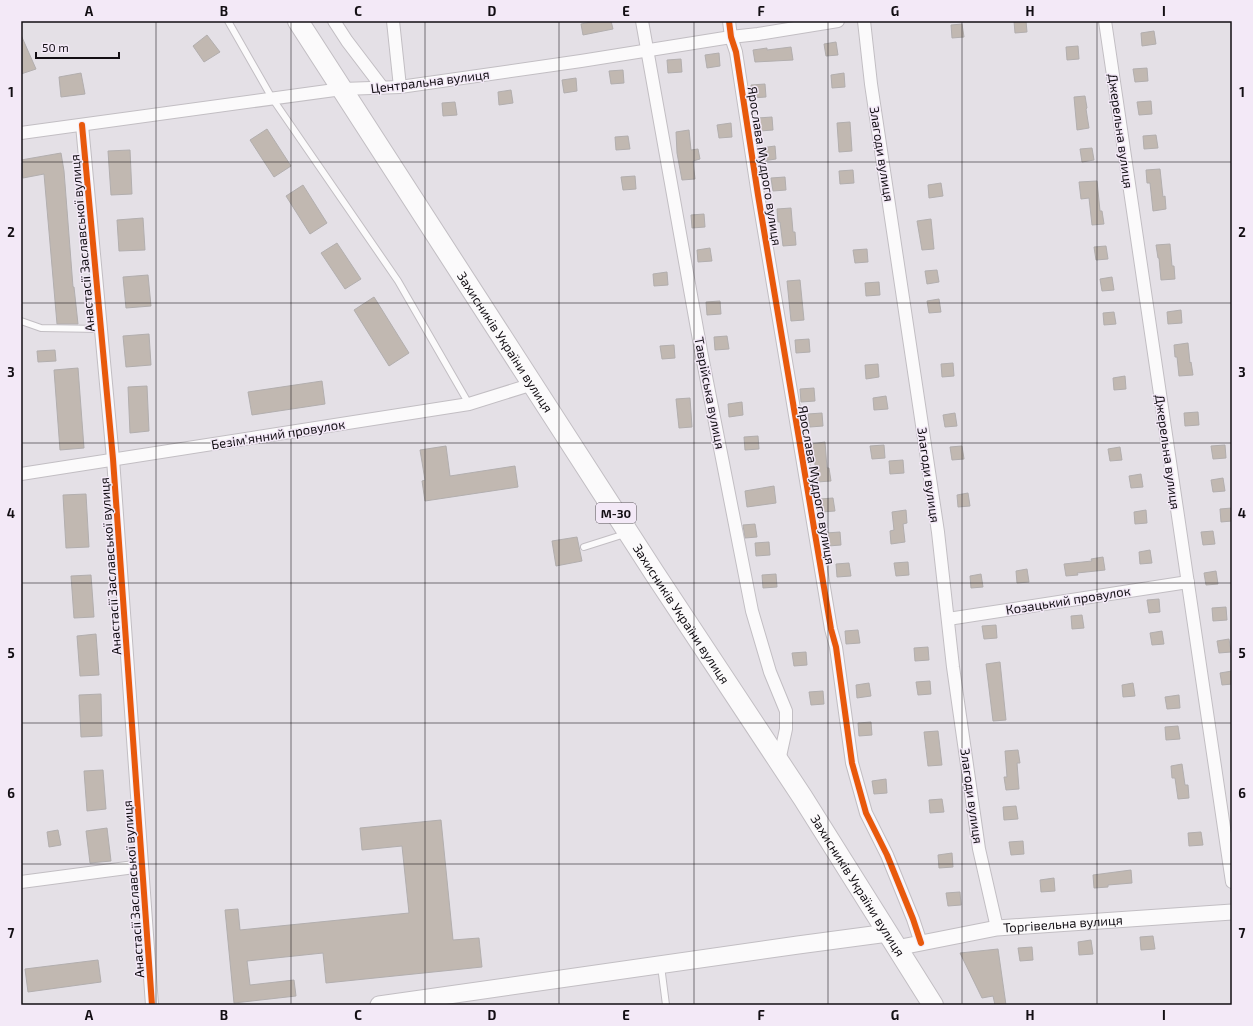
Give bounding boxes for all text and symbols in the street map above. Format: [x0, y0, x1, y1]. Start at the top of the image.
text: A [85, 3, 94, 19]
text: B [220, 3, 228, 19]
text: C [354, 3, 362, 19]
text: D [488, 3, 497, 19]
text: E [622, 3, 630, 19]
text: F [757, 3, 765, 19]
text: G [891, 3, 899, 19]
text: H [1026, 3, 1035, 19]
text: I [1162, 3, 1166, 19]
scale bar [36, 34, 119, 60]
text: 50 m [42, 40, 69, 54]
street label: Центральна вулиця [370, 66, 490, 96]
street label: Джерельна вулиця [1105, 73, 1137, 189]
text: 1 [8, 84, 14, 100]
text: 1 [1239, 84, 1245, 100]
street label: Ярослава Мудрого вулиця [744, 85, 786, 247]
street label: Злагоди вулиця [867, 105, 897, 203]
street label: Анастасії Заславської вулиця [66, 154, 98, 332]
text: 2 [7, 224, 15, 240]
text: 2 [1238, 224, 1246, 240]
street label: Захисників України вулиця [454, 269, 556, 415]
street label: Таврійська вулиця [691, 336, 729, 450]
text: 3 [7, 364, 15, 380]
text: 3 [1238, 364, 1246, 380]
street label: Джерельна вулиця [1152, 394, 1184, 510]
street label: Ярослава Мудрого вулиця [795, 404, 839, 566]
street label: Безімʼянний провулок [210, 416, 346, 452]
street label: Злагоди вулиця [914, 426, 944, 524]
street label: Анастасії Заславської вулиця [96, 477, 124, 655]
road number: М-30 [596, 503, 636, 523]
text: 4 [7, 505, 15, 521]
text: 4 [1238, 505, 1246, 521]
street label: Захисників України вулиця [630, 541, 733, 687]
street label: Козацький провулок [1005, 582, 1132, 618]
text: 5 [7, 645, 15, 661]
text: 5 [1238, 645, 1246, 661]
street label: Злагоди вулиця [957, 747, 987, 845]
text: 6 [7, 785, 15, 801]
text: 6 [1238, 785, 1246, 801]
street label: Анастасії Заславської вулиця [119, 800, 147, 978]
street label: Захисників України вулиця [807, 812, 908, 959]
street label: Торгівельна вулиця [1003, 911, 1123, 936]
text: 7 [8, 925, 15, 941]
text: 7 [1239, 925, 1246, 941]
text: A [85, 1007, 94, 1023]
text: B [220, 1007, 228, 1023]
text: C [354, 1007, 362, 1023]
text: D [488, 1007, 497, 1023]
text: E [622, 1007, 630, 1023]
text: F [757, 1007, 765, 1023]
text: G [891, 1007, 899, 1023]
text: H [1026, 1007, 1035, 1023]
text: I [1162, 1007, 1166, 1023]

